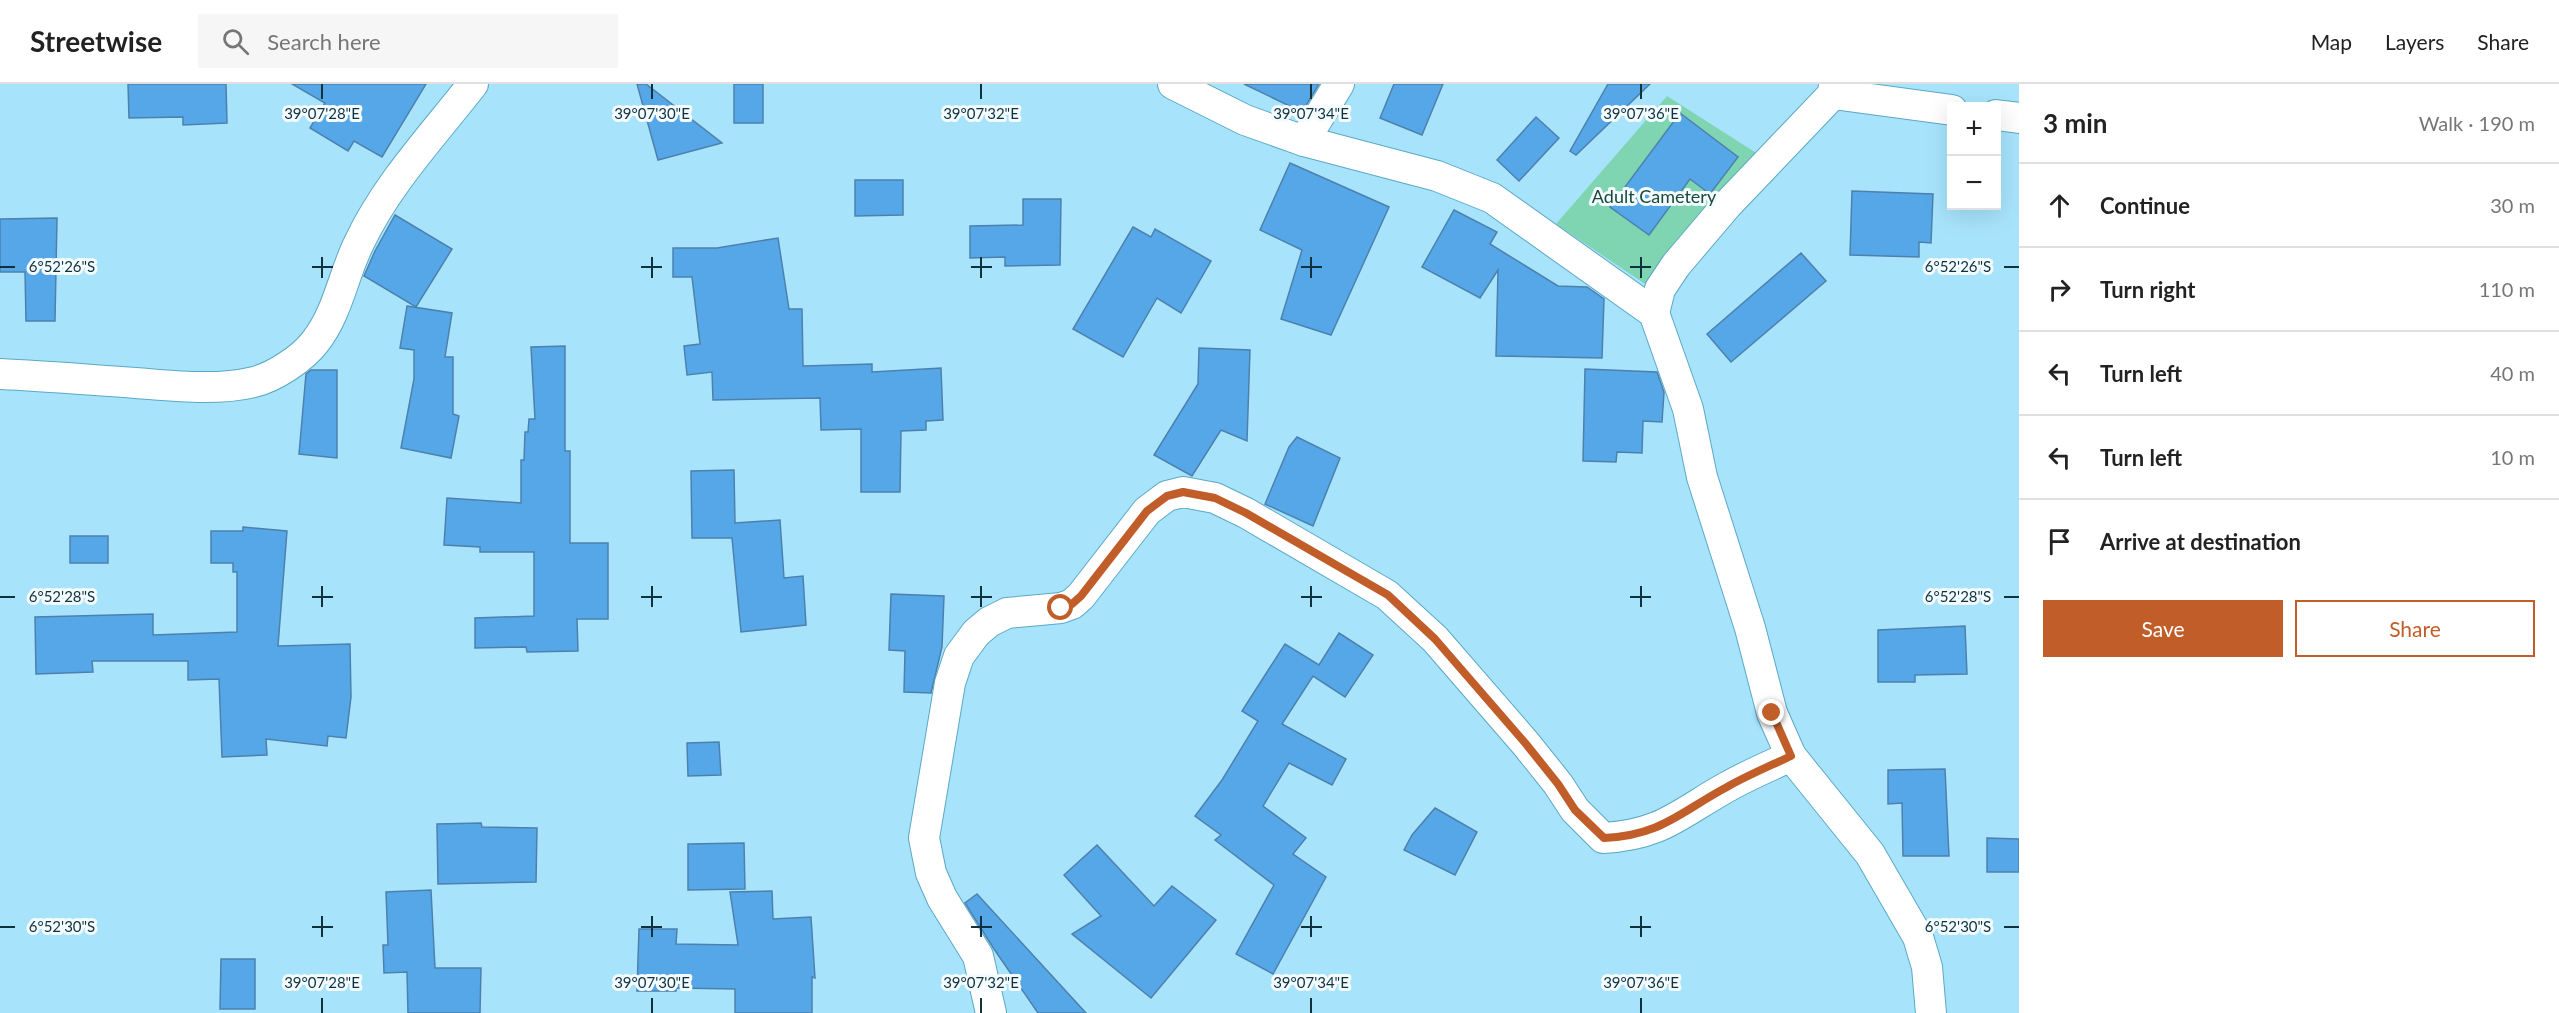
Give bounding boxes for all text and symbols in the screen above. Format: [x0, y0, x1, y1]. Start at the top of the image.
search box [198, 14, 618, 68]
text: Streetwise [30, 24, 162, 58]
icon: search [219, 25, 252, 58]
text: Search here [267, 28, 381, 55]
text: Map [2311, 29, 2352, 54]
text: Layers [2385, 29, 2444, 54]
text: Share [2477, 29, 2529, 54]
map controls [1947, 102, 2001, 210]
button: + [1947, 102, 2001, 156]
text: 39°07'28"E [284, 104, 360, 122]
text: 39°07'30"E [614, 104, 690, 122]
text: 39°07'32"E [943, 104, 1019, 122]
text: 39°07'34"E [1273, 104, 1349, 122]
text: 39°07'36"E [1603, 104, 1679, 122]
text: 3 min [2043, 107, 2107, 139]
text: Walk · 190 m [2419, 111, 2535, 135]
button: − [1947, 156, 2001, 210]
park label: Adult Cametery [1592, 185, 1717, 207]
icon: ahead [2043, 189, 2076, 222]
text: Continue [2100, 192, 2190, 219]
text: 30 m [2490, 193, 2535, 217]
text: 6°52'26"S [29, 257, 95, 275]
text: 6°52'26"S [1925, 257, 1991, 275]
icon: right [2043, 273, 2076, 306]
text: Turn right [2100, 276, 2195, 303]
text: 110 m [2479, 277, 2535, 301]
icon: left [2043, 357, 2076, 390]
text: Turn left [2100, 360, 2182, 387]
text: 40 m [2490, 361, 2535, 385]
icon: left [2043, 441, 2076, 474]
text: Turn left [2100, 444, 2182, 471]
text: 10 m [2490, 445, 2535, 469]
icon: arrive [2043, 525, 2076, 558]
text: Arrive at destination [2100, 528, 2301, 555]
text: 6°52'28"S [29, 587, 95, 605]
text: 6°52'28"S [1925, 587, 1991, 605]
route start [1047, 594, 1073, 620]
button: Save [2043, 600, 2283, 657]
button: Share [2295, 600, 2535, 657]
route end [1758, 699, 1784, 725]
text: 6°52'30"S [29, 917, 95, 935]
text: 6°52'30"S [1925, 917, 1991, 935]
text: 39°07'28"E [284, 973, 360, 991]
text: 39°07'30"E [614, 973, 690, 991]
text: 39°07'32"E [943, 973, 1019, 991]
text: 39°07'34"E [1273, 973, 1349, 991]
text: 39°07'36"E [1603, 973, 1679, 991]

